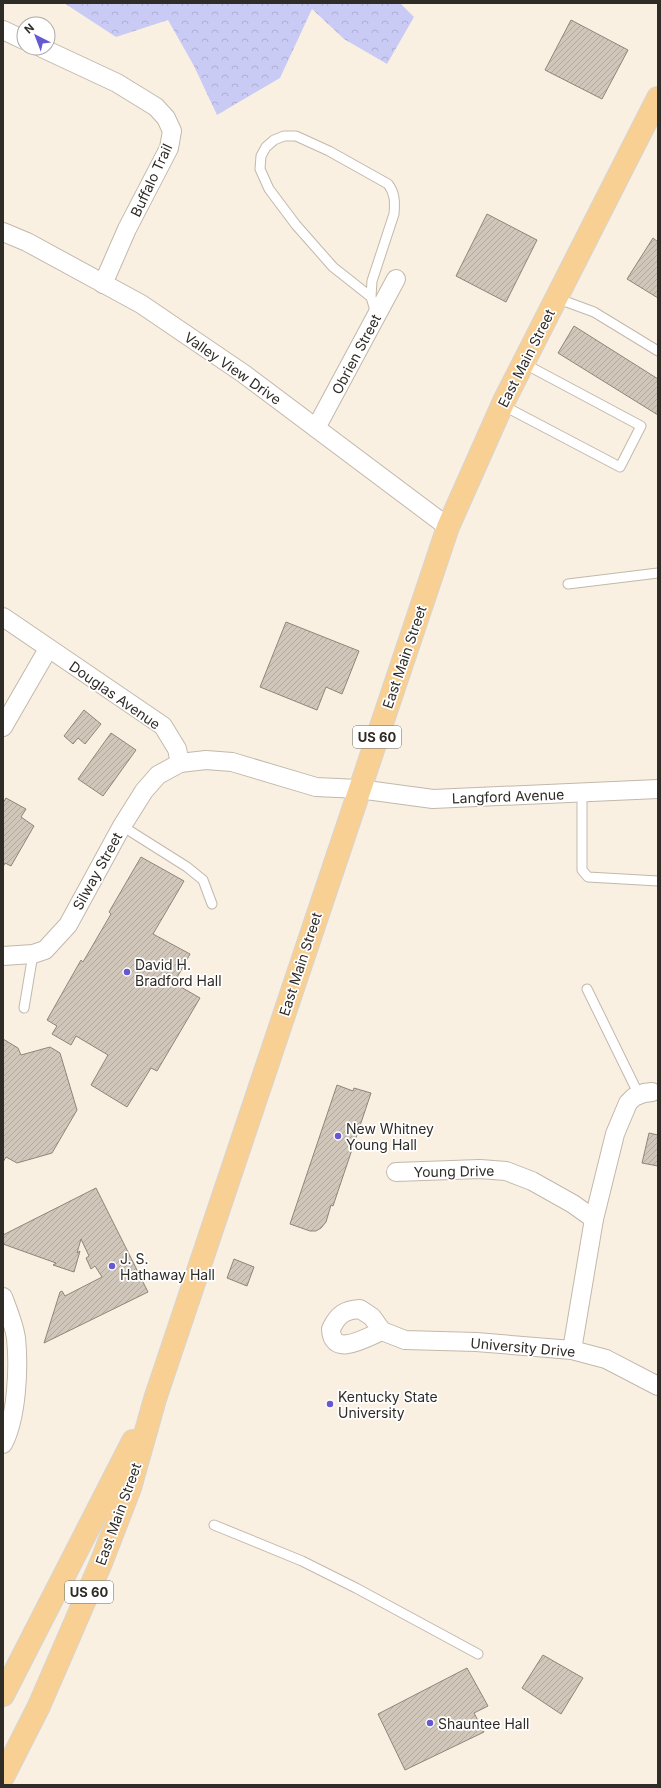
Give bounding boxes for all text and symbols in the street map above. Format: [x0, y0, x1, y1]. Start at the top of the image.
north arrow [16, 16, 56, 56]
text: N [22, 21, 37, 37]
street label: Buffalo Trail [127, 141, 175, 219]
street label: East Main Street [494, 306, 558, 410]
street label: Obrien Street [328, 311, 384, 397]
street label: Valley View Drive [181, 328, 285, 408]
street label: East Main Street [378, 603, 430, 711]
street label: Douglas Avenue [66, 657, 164, 733]
road number: US 60 [353, 726, 401, 748]
street label: Langford Avenue [451, 786, 565, 806]
street label: Silway Street [69, 829, 126, 913]
street label: East Main Street [275, 910, 325, 1018]
place label: David H. Bradford Hall [135, 956, 222, 989]
marker: David H. Bradford Hall [122, 967, 132, 977]
place label: New Whitney Young Hall [346, 1120, 434, 1153]
marker: New Whitney Young Hall [333, 1131, 343, 1141]
street label: Young Drive [414, 1162, 494, 1180]
place label: J. S. Hathaway Hall [120, 1250, 215, 1283]
marker: J. S. Hathaway Hall [107, 1261, 117, 1271]
street label: University Drive [470, 1334, 576, 1360]
place label: Kentucky State University [338, 1388, 438, 1421]
marker: Kentucky State University [325, 1399, 335, 1409]
street label: East Main Street [92, 1460, 145, 1568]
road number: US 60 [65, 1581, 113, 1603]
place label: Shauntee Hall [438, 1715, 529, 1732]
marker: Shauntee Hall [425, 1718, 435, 1728]

